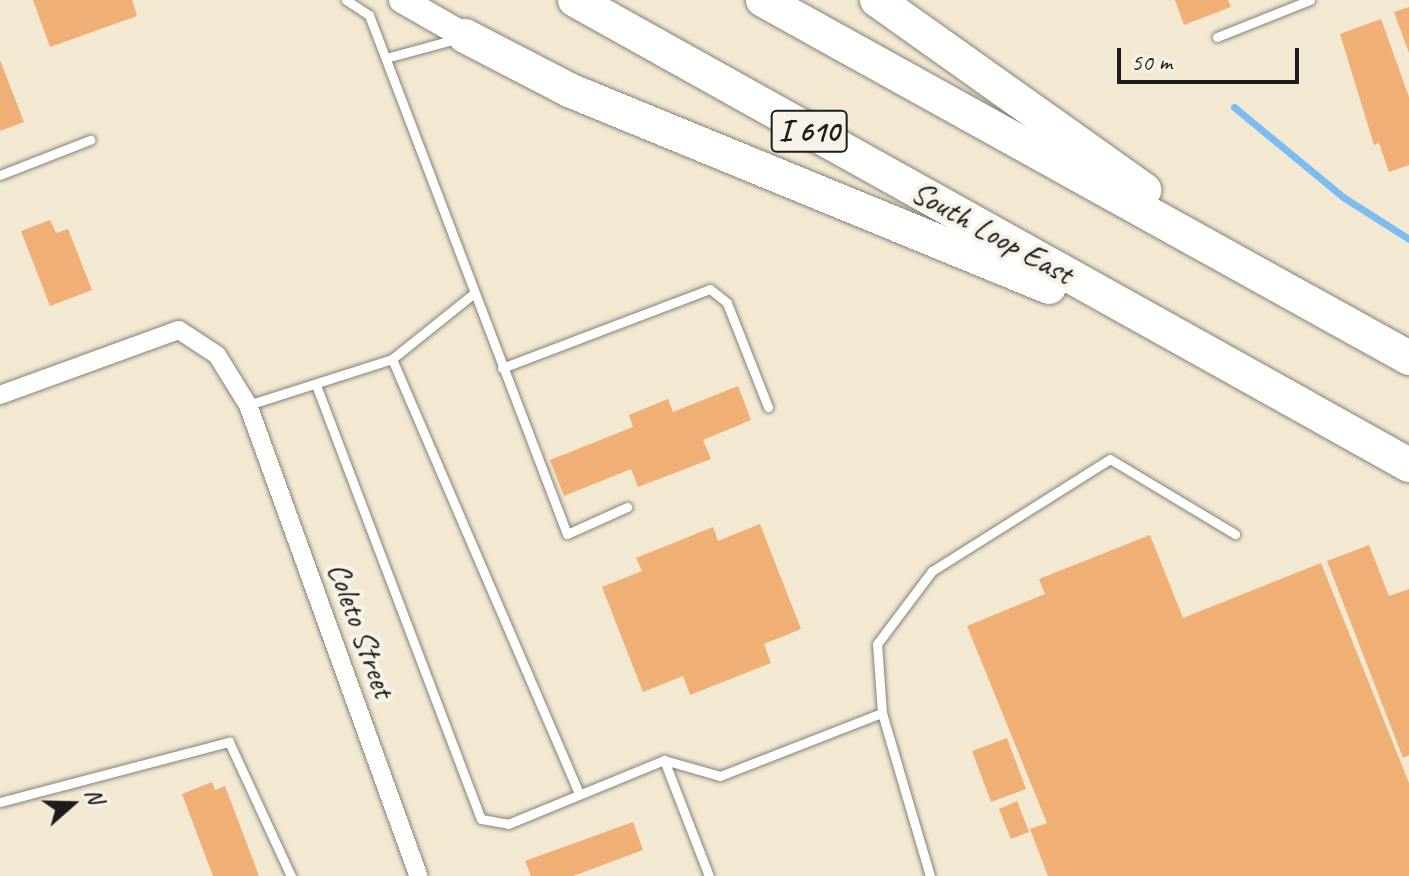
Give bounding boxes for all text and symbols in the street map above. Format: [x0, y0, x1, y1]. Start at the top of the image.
scale bar [1121, 32, 1303, 82]
text: 50 m [1131, 47, 1172, 77]
road number: I 610 [769, 105, 849, 157]
street label: South Loop East [904, 173, 1080, 293]
street label: Coleto Street [319, 557, 403, 703]
north arrow [32, 764, 112, 844]
text: N [79, 785, 110, 807]

